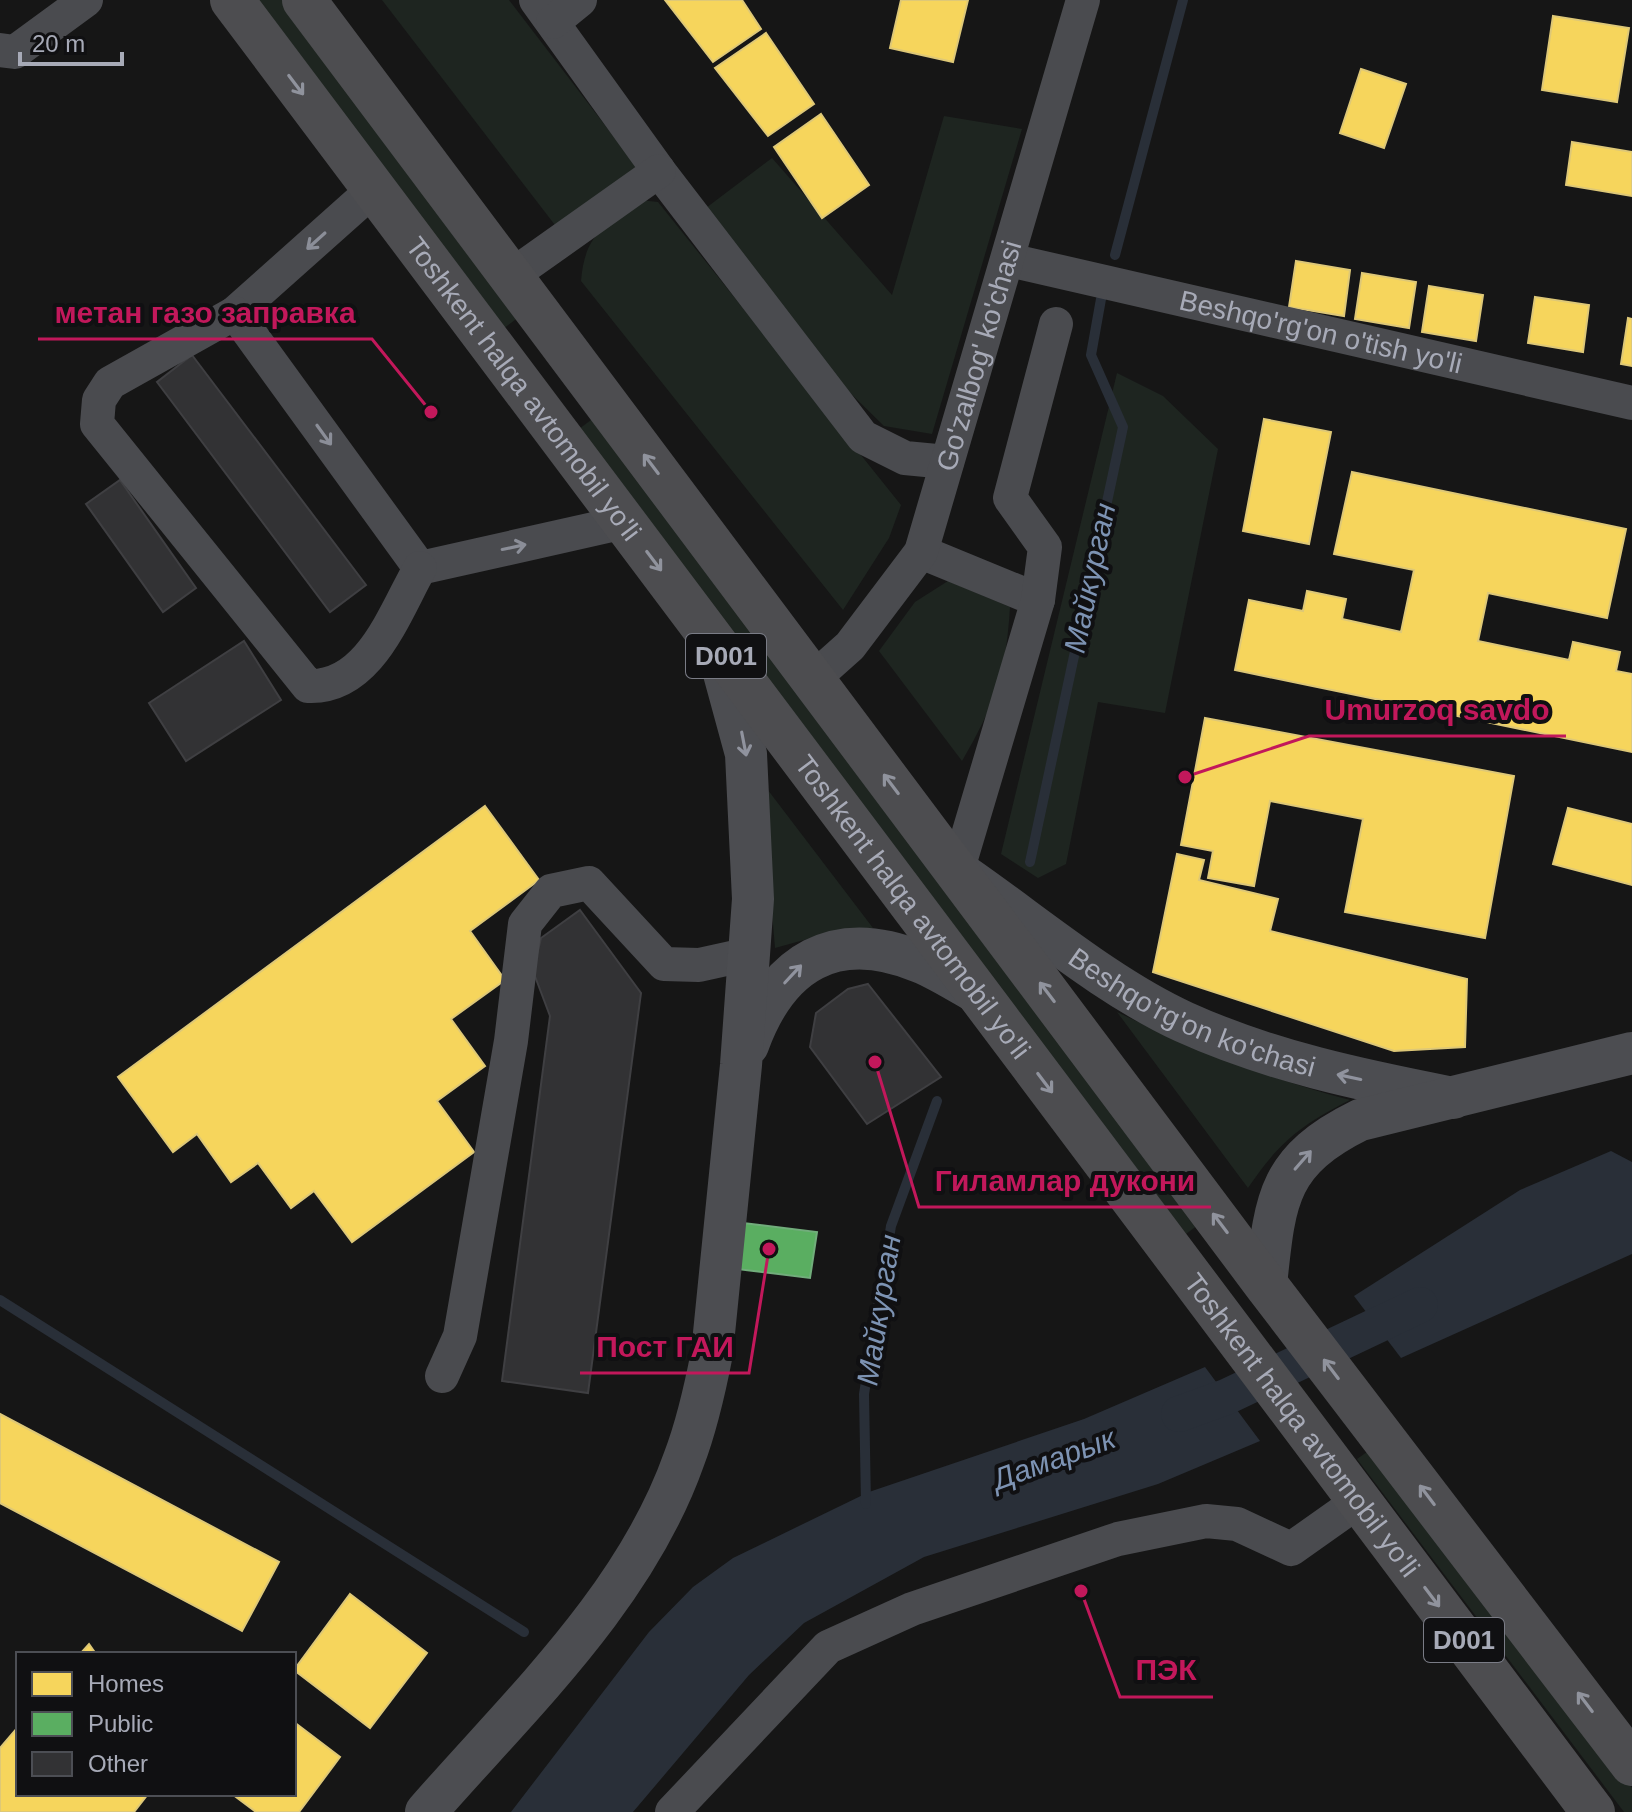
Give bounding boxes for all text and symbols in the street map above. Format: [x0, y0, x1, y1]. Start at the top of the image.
scale bar [20, 16, 122, 66]
text: 20 m [32, 30, 85, 57]
one-way arrow [287, 74, 304, 95]
one-way arrow [306, 231, 326, 249]
street label: Toshkent halqa avtomobil yo'li [400, 231, 647, 547]
street label: Go'zalbog' ko'chasi [931, 237, 1028, 475]
callout: метан газо заправка [38, 285, 372, 339]
street label: Beshqo'rg'on o'tish yo'li [1176, 285, 1465, 380]
text: метан газо заправка [54, 296, 356, 329]
one-way arrow [316, 424, 332, 446]
one-way arrow [643, 454, 660, 475]
water label: Майкурган [1058, 500, 1121, 656]
one-way arrow [501, 539, 526, 554]
one-way arrow [645, 550, 662, 571]
road number: D001 [686, 634, 766, 678]
callout: Umurzoq savdo [1309, 682, 1566, 736]
text: Umurzoq savdo [1324, 693, 1550, 726]
one-way arrow [737, 731, 752, 756]
street label: Toshkent halqa avtomobil yo'li [789, 749, 1037, 1065]
one-way arrow [883, 774, 900, 795]
street label: Beshqo'rg'on ko'chasi [1063, 942, 1319, 1083]
one-way arrow [784, 964, 803, 984]
one-way arrow [1039, 982, 1056, 1003]
one-way arrow [1337, 1069, 1363, 1084]
one-way arrow [1037, 1071, 1054, 1093]
one-way arrow [1294, 1150, 1312, 1170]
callout: Гиламлар дукони [919, 1153, 1211, 1207]
text: Гиламлар дукони [935, 1164, 1195, 1197]
one-way arrow [1211, 1212, 1228, 1234]
water label: Майкурган [850, 1232, 907, 1388]
street label: Toshkent halqa avtomobil yo'li [1178, 1267, 1426, 1583]
callout: Пост ГАИ [580, 1319, 749, 1373]
text: Пост ГАИ [596, 1330, 734, 1363]
one-way arrow [1322, 1359, 1339, 1381]
water label: Дамарык [985, 1421, 1121, 1497]
one-way arrow [1418, 1485, 1435, 1506]
one-way arrow [1423, 1586, 1440, 1607]
road number: D001 [1424, 1618, 1504, 1662]
callout: ПЭК [1120, 1643, 1213, 1697]
legend [16, 1652, 296, 1796]
text: ПЭК [1135, 1653, 1197, 1686]
text: Homes [88, 1670, 164, 1697]
one-way arrow [1576, 1691, 1593, 1713]
text: Public [88, 1710, 153, 1737]
text: Other [88, 1750, 148, 1777]

